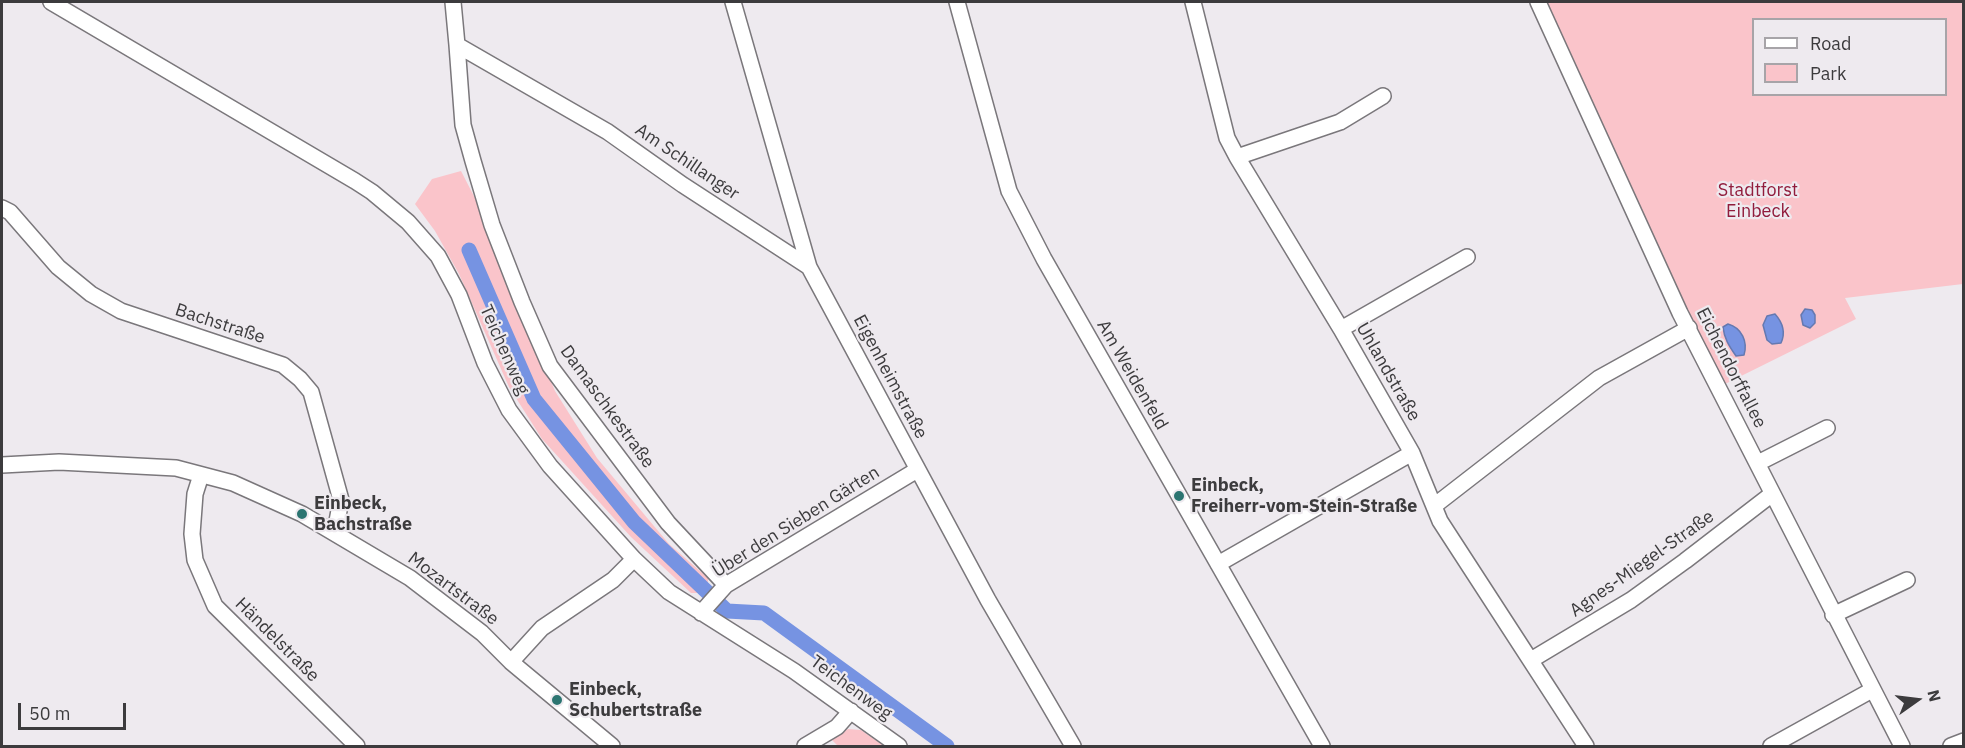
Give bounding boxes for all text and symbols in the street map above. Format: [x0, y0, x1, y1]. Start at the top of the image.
legend [1752, 18, 1947, 96]
text: Road [1810, 32, 1851, 55]
text: Park [1810, 62, 1846, 85]
street label: Am Schillanger [631, 119, 743, 205]
park label: Stadtforst Einbeck [1718, 180, 1798, 222]
street label: Bachstraße [172, 299, 268, 349]
street label: Teichenweg [475, 302, 533, 398]
street label: Eichendorffallee [1691, 304, 1771, 432]
street label: Eigenheimstraße [848, 311, 932, 443]
street label: Am Weidenfeld [1092, 316, 1172, 434]
street label: Uhlandstraße [1351, 319, 1425, 425]
street label: Damaschkestraße [555, 341, 659, 473]
street label: Über den Sieben Gärten [708, 462, 884, 582]
place label: Einbeck, Freiherr-vom-Stein-Straße [1191, 475, 1417, 518]
marker: Einbeck, Freiherr-vom-Stein-Straße [1172, 489, 1186, 503]
place label: Einbeck, Bachstraße [314, 493, 412, 536]
street label: Agnes-Miegel-Straße [1566, 506, 1718, 622]
marker: Einbeck, Bachstraße [295, 507, 309, 521]
street label: Mozartstraße [403, 548, 503, 630]
street label: Händelstraße [230, 593, 324, 687]
street label: Teichenweg [806, 651, 896, 725]
north arrow [1887, 670, 1947, 730]
place label: Einbeck, Schubertstraße [569, 679, 702, 722]
text: N [1923, 688, 1946, 704]
scale bar [21, 691, 129, 729]
marker: Einbeck, Schubertstraße [550, 693, 564, 707]
text: 50 m [29, 702, 71, 725]

